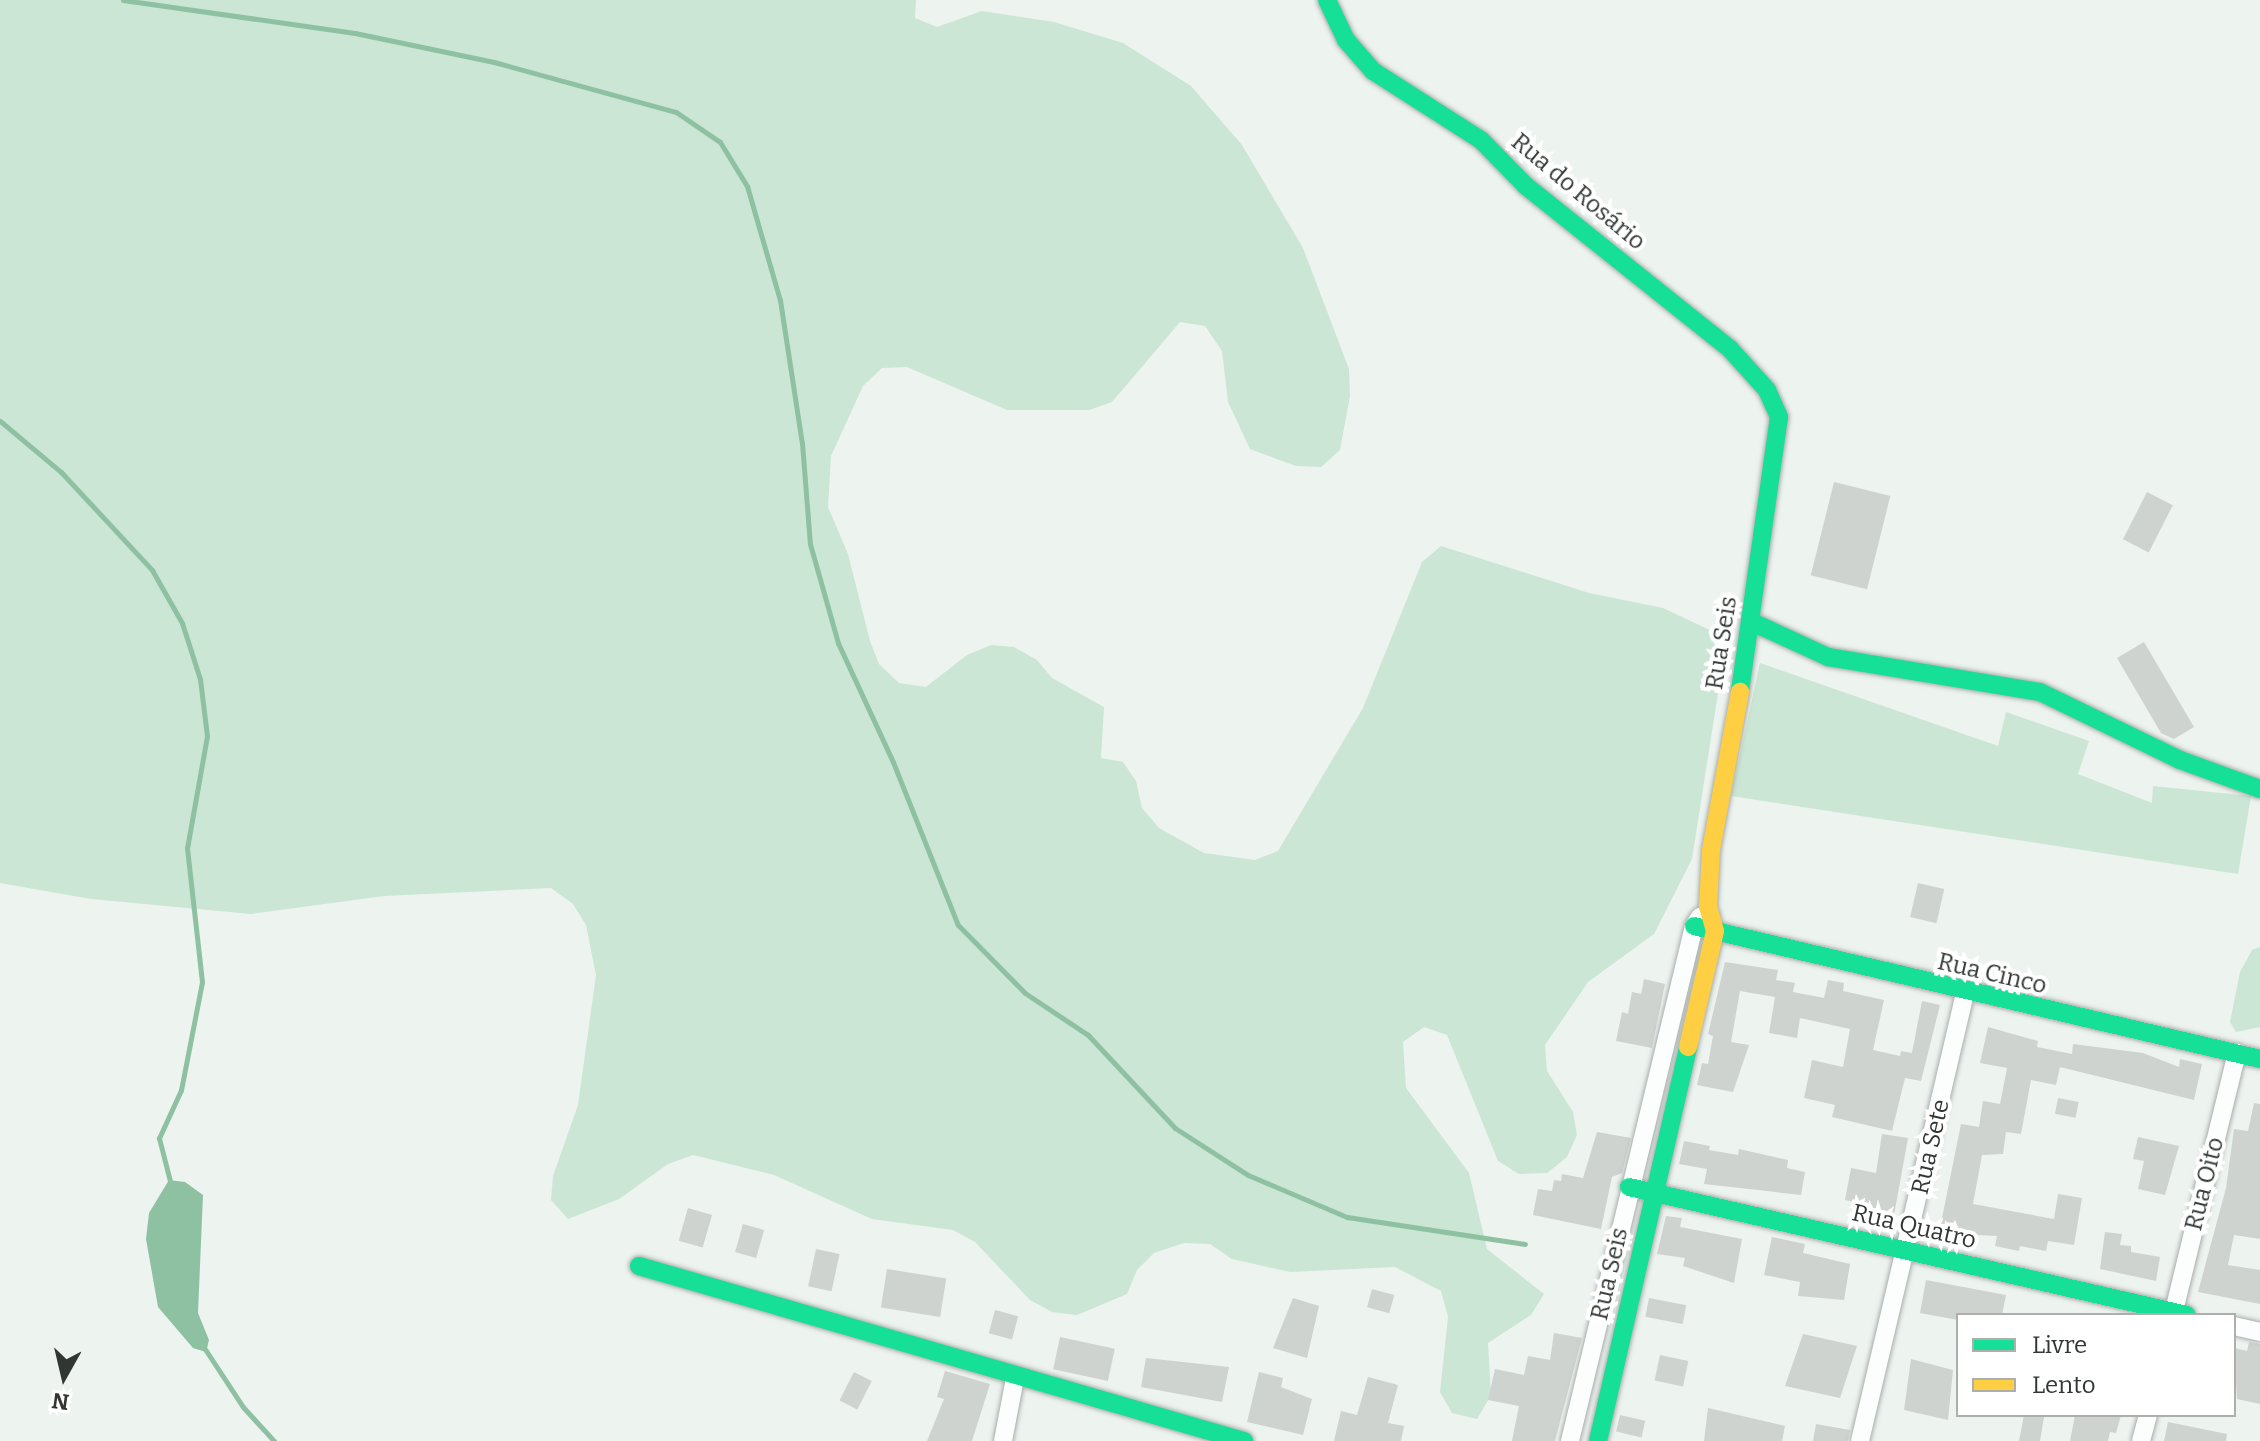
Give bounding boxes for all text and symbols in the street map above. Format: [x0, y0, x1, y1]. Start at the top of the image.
street label: Rua do Rosário [1505, 128, 1651, 256]
street label: Rua Seis [1700, 594, 1744, 692]
street label: Rua Cinco [1935, 947, 2049, 1001]
street label: Rua Sete [1906, 1097, 1956, 1197]
street label: Rua Oito [2180, 1134, 2230, 1234]
street label: Rua Quatro [1849, 1199, 1979, 1255]
street label: Rua Seis [1585, 1225, 1635, 1323]
legend [1956, 1313, 2236, 1417]
text: Livre [2032, 1331, 2087, 1359]
north arrow [24, 1337, 104, 1417]
text: Lento [2032, 1371, 2095, 1399]
text: N [50, 1387, 71, 1416]

